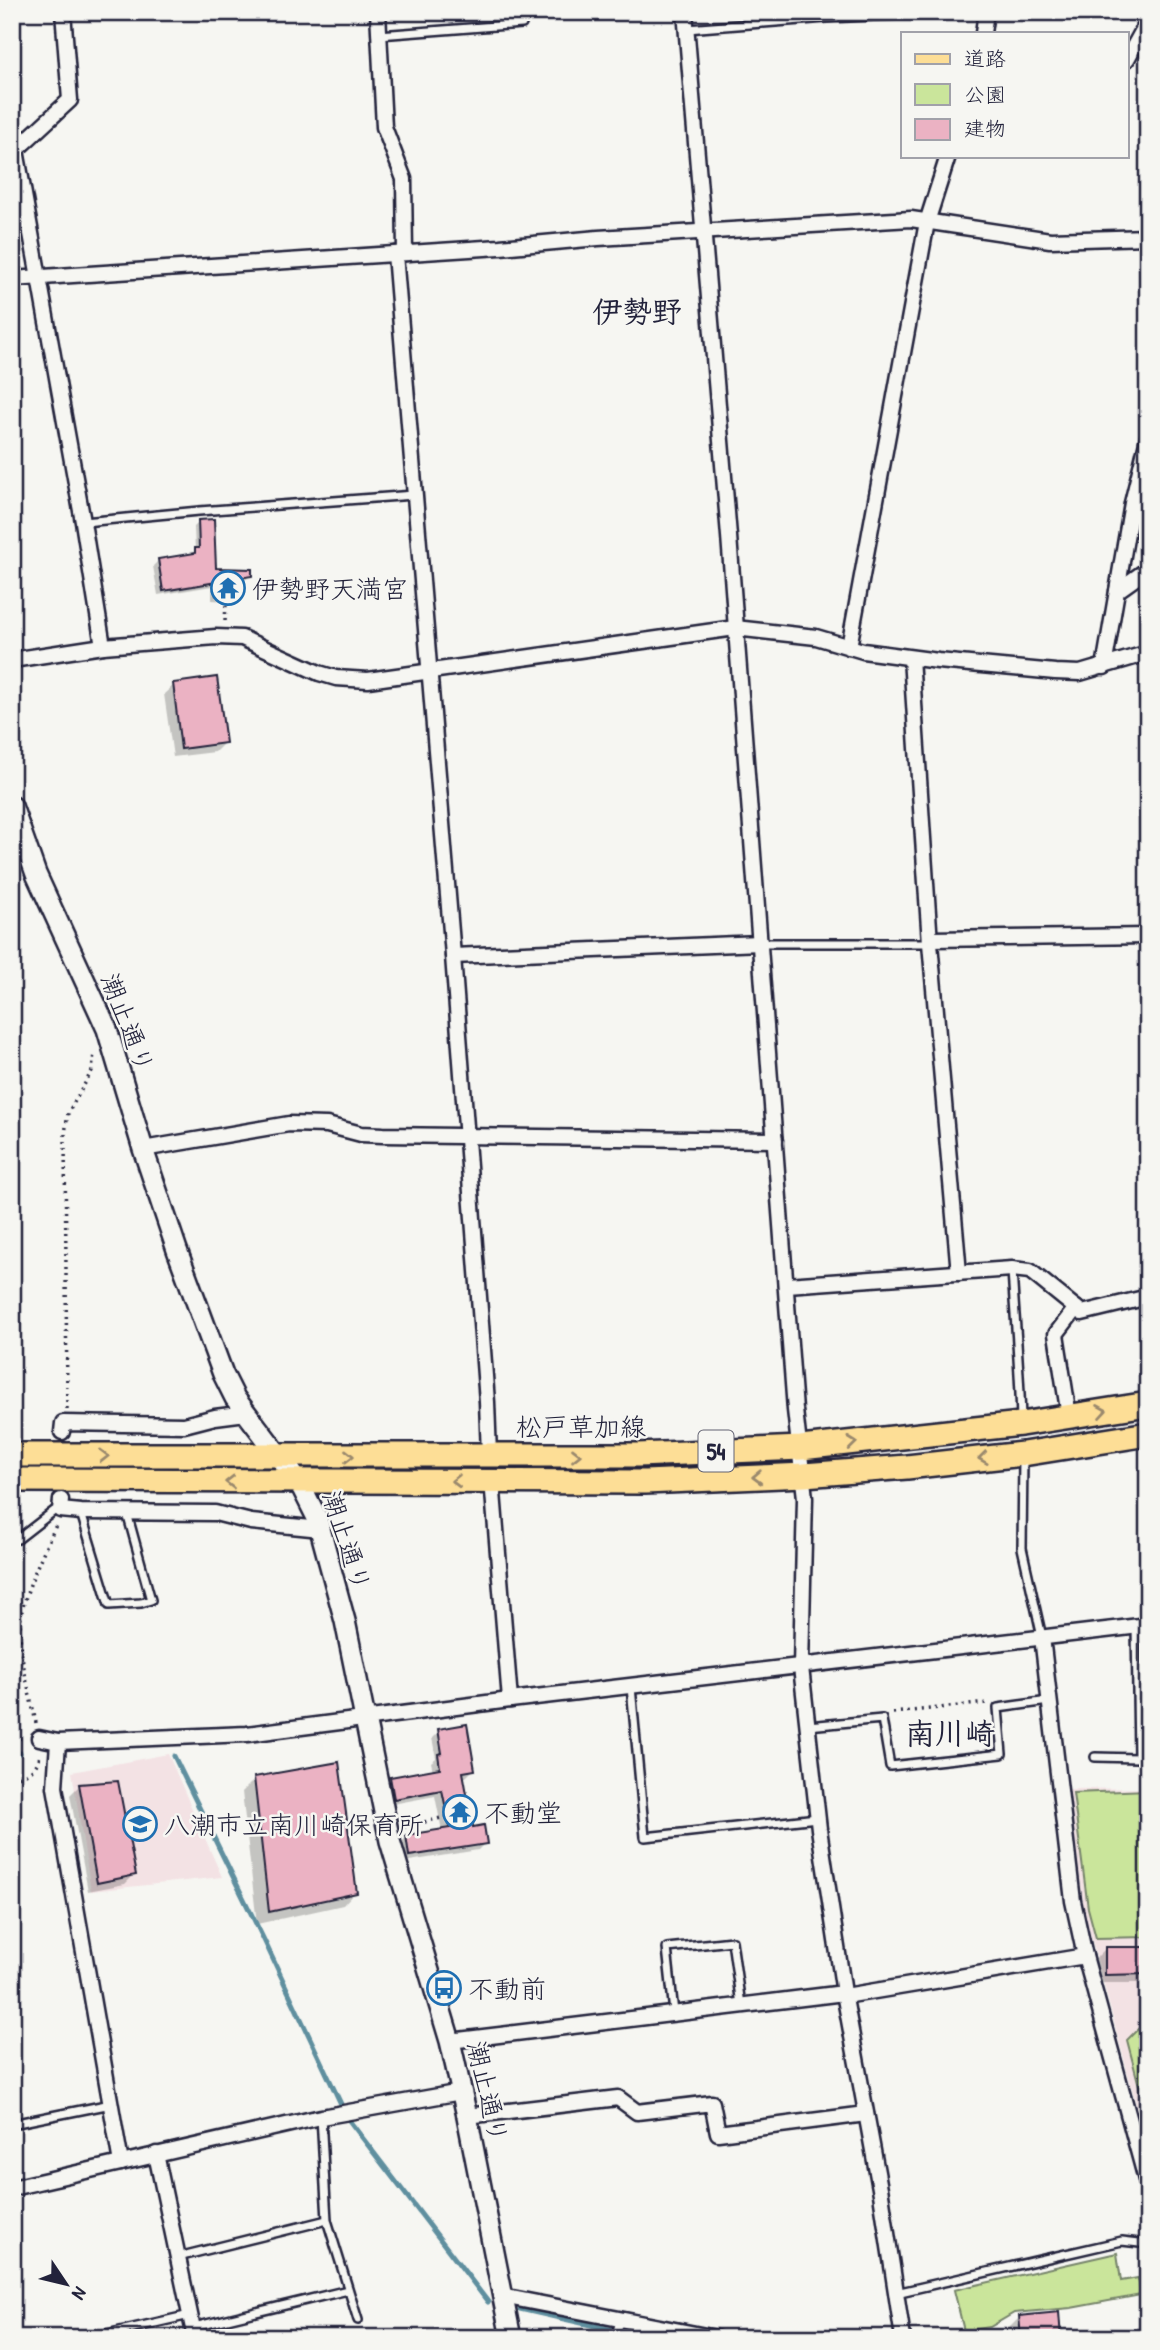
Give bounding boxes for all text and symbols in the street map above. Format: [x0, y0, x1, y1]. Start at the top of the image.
legend [901, 32, 1128, 158]
text: 道路 [964, 44, 1006, 73]
text: 公園 [964, 80, 1006, 109]
text: 建物 [964, 114, 1006, 143]
district label: 伊勢野 [592, 291, 682, 331]
temple icon: 伊勢野天満宮 [209, 569, 247, 607]
place label: 伊勢野天満宮 [252, 571, 408, 606]
street label: 潮止通り [93, 968, 163, 1078]
one-way arrow [1096, 1404, 1108, 1419]
street label: 松戸草加線 [516, 1409, 646, 1444]
road number: 54 [698, 1430, 734, 1471]
one-way arrow [847, 1436, 858, 1451]
one-way arrow [571, 1447, 582, 1463]
one-way arrow [99, 1448, 109, 1464]
one-way arrow [344, 1448, 354, 1464]
one-way arrow [978, 1451, 989, 1466]
one-way arrow [751, 1470, 762, 1485]
one-way arrow [450, 1473, 461, 1489]
one-way arrow [225, 1474, 235, 1490]
street label: 潮止通り [314, 1486, 380, 1596]
district label: 南川崎 [905, 1713, 995, 1753]
temple icon: 不動堂 [441, 1793, 479, 1831]
place label: 不動堂 [484, 1795, 562, 1830]
school or university icon: 八潮市立南川崎保育所 [121, 1805, 159, 1843]
place label: 八潮市立南川崎保育所 [164, 1807, 424, 1842]
bus stop icon: 不動前 [425, 1969, 463, 2007]
place label: 不動前 [468, 1971, 546, 2006]
street label: 潮止通り [459, 2037, 517, 2147]
north arrow [32, 2248, 102, 2318]
text: N [66, 2282, 93, 2305]

